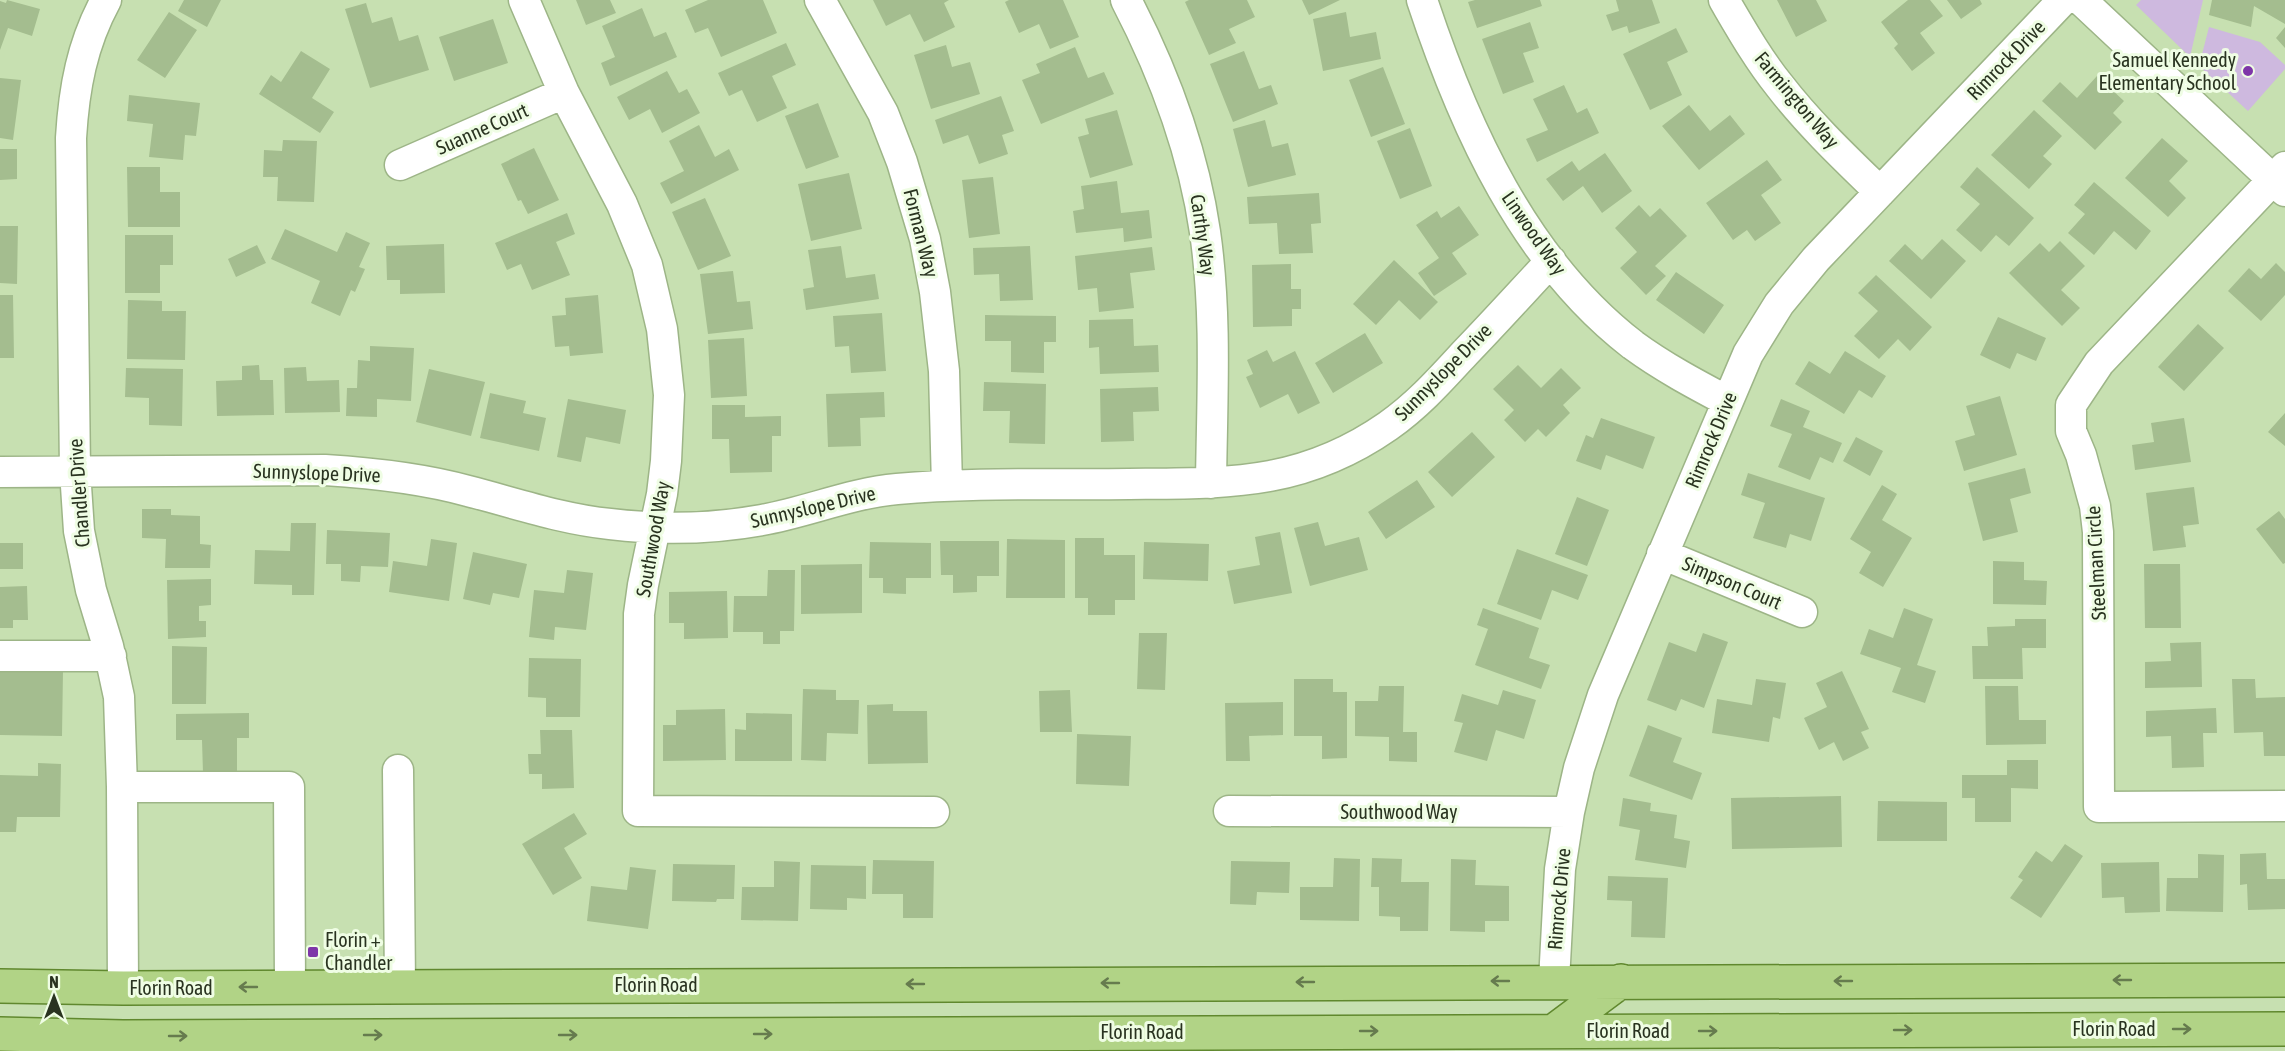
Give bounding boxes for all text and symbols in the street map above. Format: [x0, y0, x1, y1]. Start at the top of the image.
street label: Rimrock Drive [1962, 15, 2049, 104]
street label: Farmington Way [1750, 47, 1844, 153]
place label: Samuel Kennedy Elementary School [2099, 48, 2237, 94]
marker: Samuel Kennedy Elementary School [2241, 64, 2255, 78]
street label: Suanne Court [432, 98, 531, 159]
street label: Forman Way [899, 186, 944, 280]
street label: Linwood Way [1497, 187, 1571, 279]
street label: Carthy Way [1186, 193, 1221, 277]
street label: Sunnyslope Drive [1389, 318, 1496, 425]
street label: Rimrock Drive [1680, 388, 1741, 491]
street label: Chandler Drive [63, 438, 94, 548]
street label: Sunnyslope Drive [253, 459, 381, 486]
street label: Southwood Way [631, 479, 674, 599]
street label: Sunnyslope Drive [748, 481, 878, 532]
street label: Steelman Circle [2081, 505, 2110, 621]
street label: Simpson Court [1679, 551, 1785, 614]
street label: Southwood Way [1340, 800, 1458, 823]
street label: Rimrock Drive [1543, 847, 1574, 951]
place label: Florin + Chandler [325, 928, 393, 974]
marker: Florin + Chandler [306, 945, 320, 959]
north arrow [24, 967, 84, 1027]
text: N [49, 973, 59, 991]
street label: Florin Road [614, 973, 698, 996]
one-way arrow [2112, 974, 2132, 986]
one-way arrow [1490, 975, 1510, 987]
one-way arrow [1833, 975, 1853, 987]
street label: Florin Road [129, 976, 213, 999]
one-way arrow [1295, 976, 1315, 988]
one-way arrow [1100, 977, 1120, 989]
one-way arrow [905, 978, 925, 990]
one-way arrow [239, 981, 259, 993]
street label: Florin Road [2072, 1017, 2156, 1040]
street label: Florin Road [1586, 1019, 1670, 1042]
street label: Florin Road [1100, 1020, 1184, 1043]
one-way arrow [2172, 1023, 2192, 1035]
one-way arrow [1893, 1024, 1913, 1036]
one-way arrow [1358, 1025, 1378, 1037]
one-way arrow [1698, 1025, 1718, 1037]
one-way arrow [752, 1028, 772, 1040]
one-way arrow [557, 1029, 577, 1040]
one-way arrow [167, 1030, 187, 1042]
one-way arrow [362, 1030, 382, 1041]

